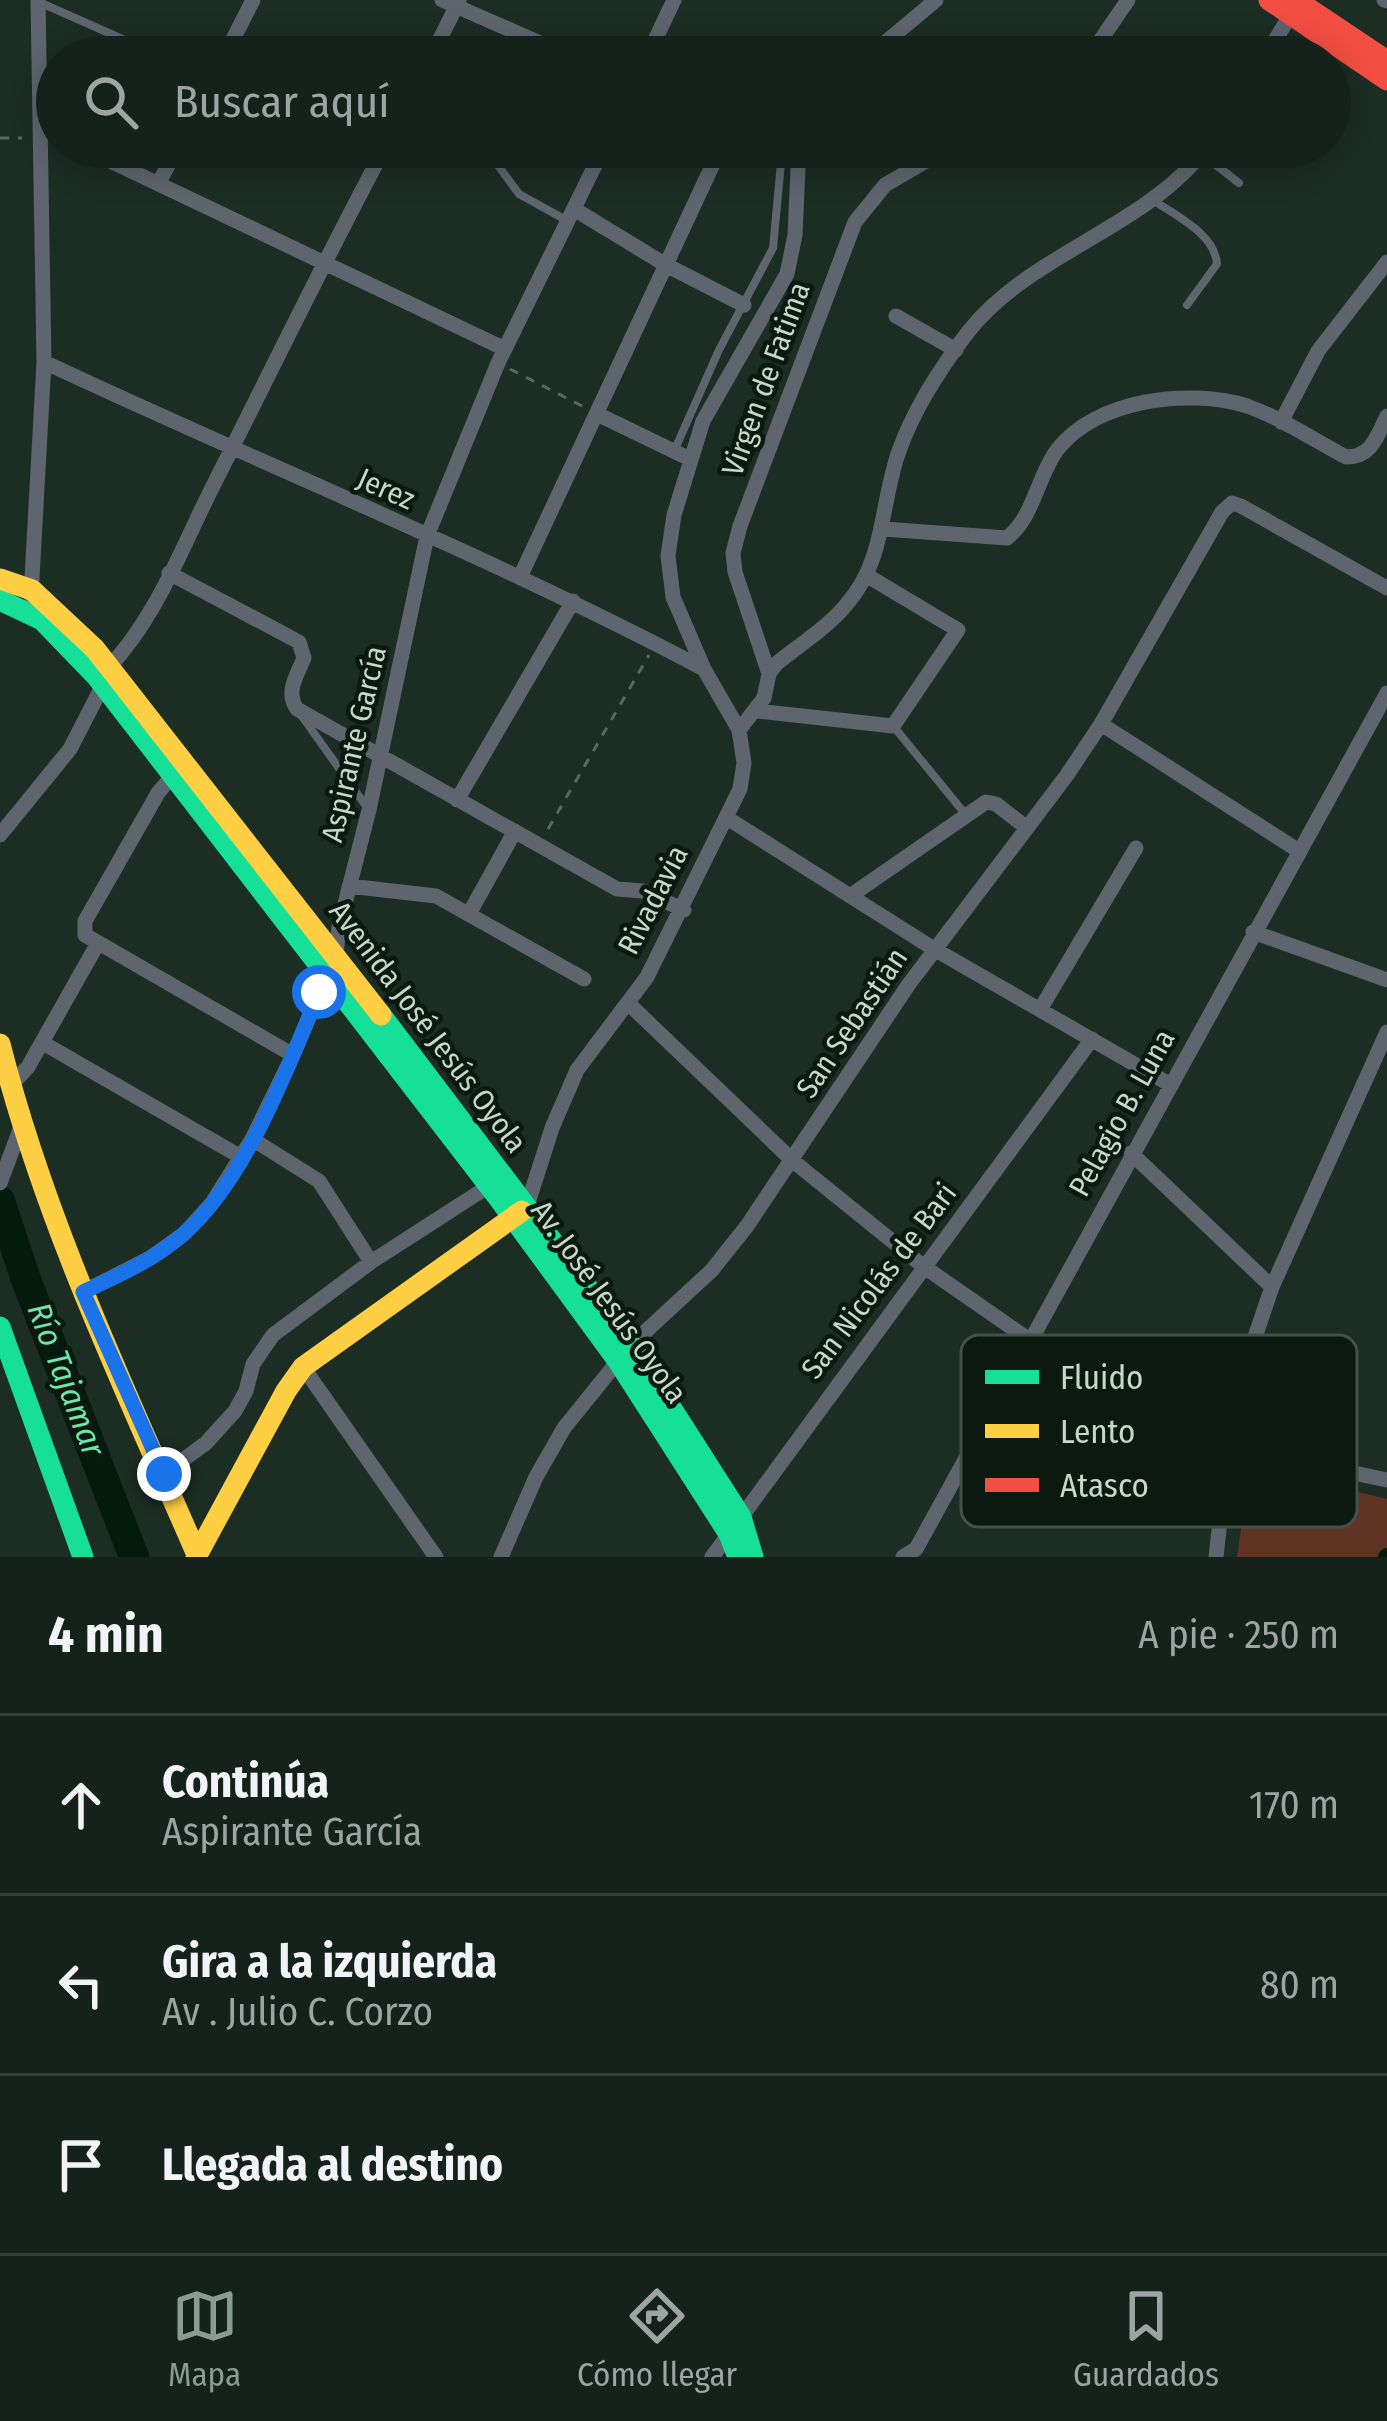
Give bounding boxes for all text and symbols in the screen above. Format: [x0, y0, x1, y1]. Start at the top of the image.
search box [36, 36, 1351, 168]
icon: search [78, 69, 144, 135]
text: Buscar aquí [174, 75, 390, 129]
street label: Virgen de Fatima [714, 277, 818, 481]
street label: Jerez [352, 461, 420, 518]
street label: Aspirante García [314, 643, 394, 845]
street label: Rivadavia [610, 839, 696, 961]
street label: Avenida José Jesús Oyola [322, 894, 534, 1160]
street label: San Sebastián [789, 941, 915, 1105]
route start [292, 965, 346, 1019]
street label: Pelagio B. Luna [1061, 1023, 1183, 1203]
street label: San Nicolás de Bari [794, 1176, 964, 1386]
street label: Av. José Jesús Oyola [523, 1194, 695, 1410]
water label: Río Tajamar [19, 1297, 114, 1463]
legend [961, 1335, 1357, 1527]
text: Fluido [1060, 1358, 1143, 1398]
text: Lento [1060, 1412, 1135, 1452]
route end [137, 1447, 191, 1501]
text: Atasco [1060, 1466, 1149, 1506]
text: 4 min [48, 1604, 164, 1666]
text: A pie · 250 m [1138, 1612, 1339, 1658]
text: Continúa [162, 1755, 329, 1809]
icon: ahead [48, 1772, 114, 1838]
text: 170 m [1249, 1782, 1339, 1828]
text: Aspirante García [162, 1809, 422, 1855]
text: Gira a la izquierda [162, 1935, 497, 1989]
icon: left [48, 1952, 114, 2018]
text: 80 m [1260, 1962, 1339, 2008]
text: Av . Julio C. Corzo [162, 1989, 433, 2035]
icon: arrive [48, 2132, 114, 2198]
text: Llegada al destino [162, 2138, 503, 2192]
tab: Mapa [168, 2283, 241, 2395]
tab: Cómo llegar [577, 2283, 737, 2395]
tab: Guardados [1073, 2283, 1219, 2395]

